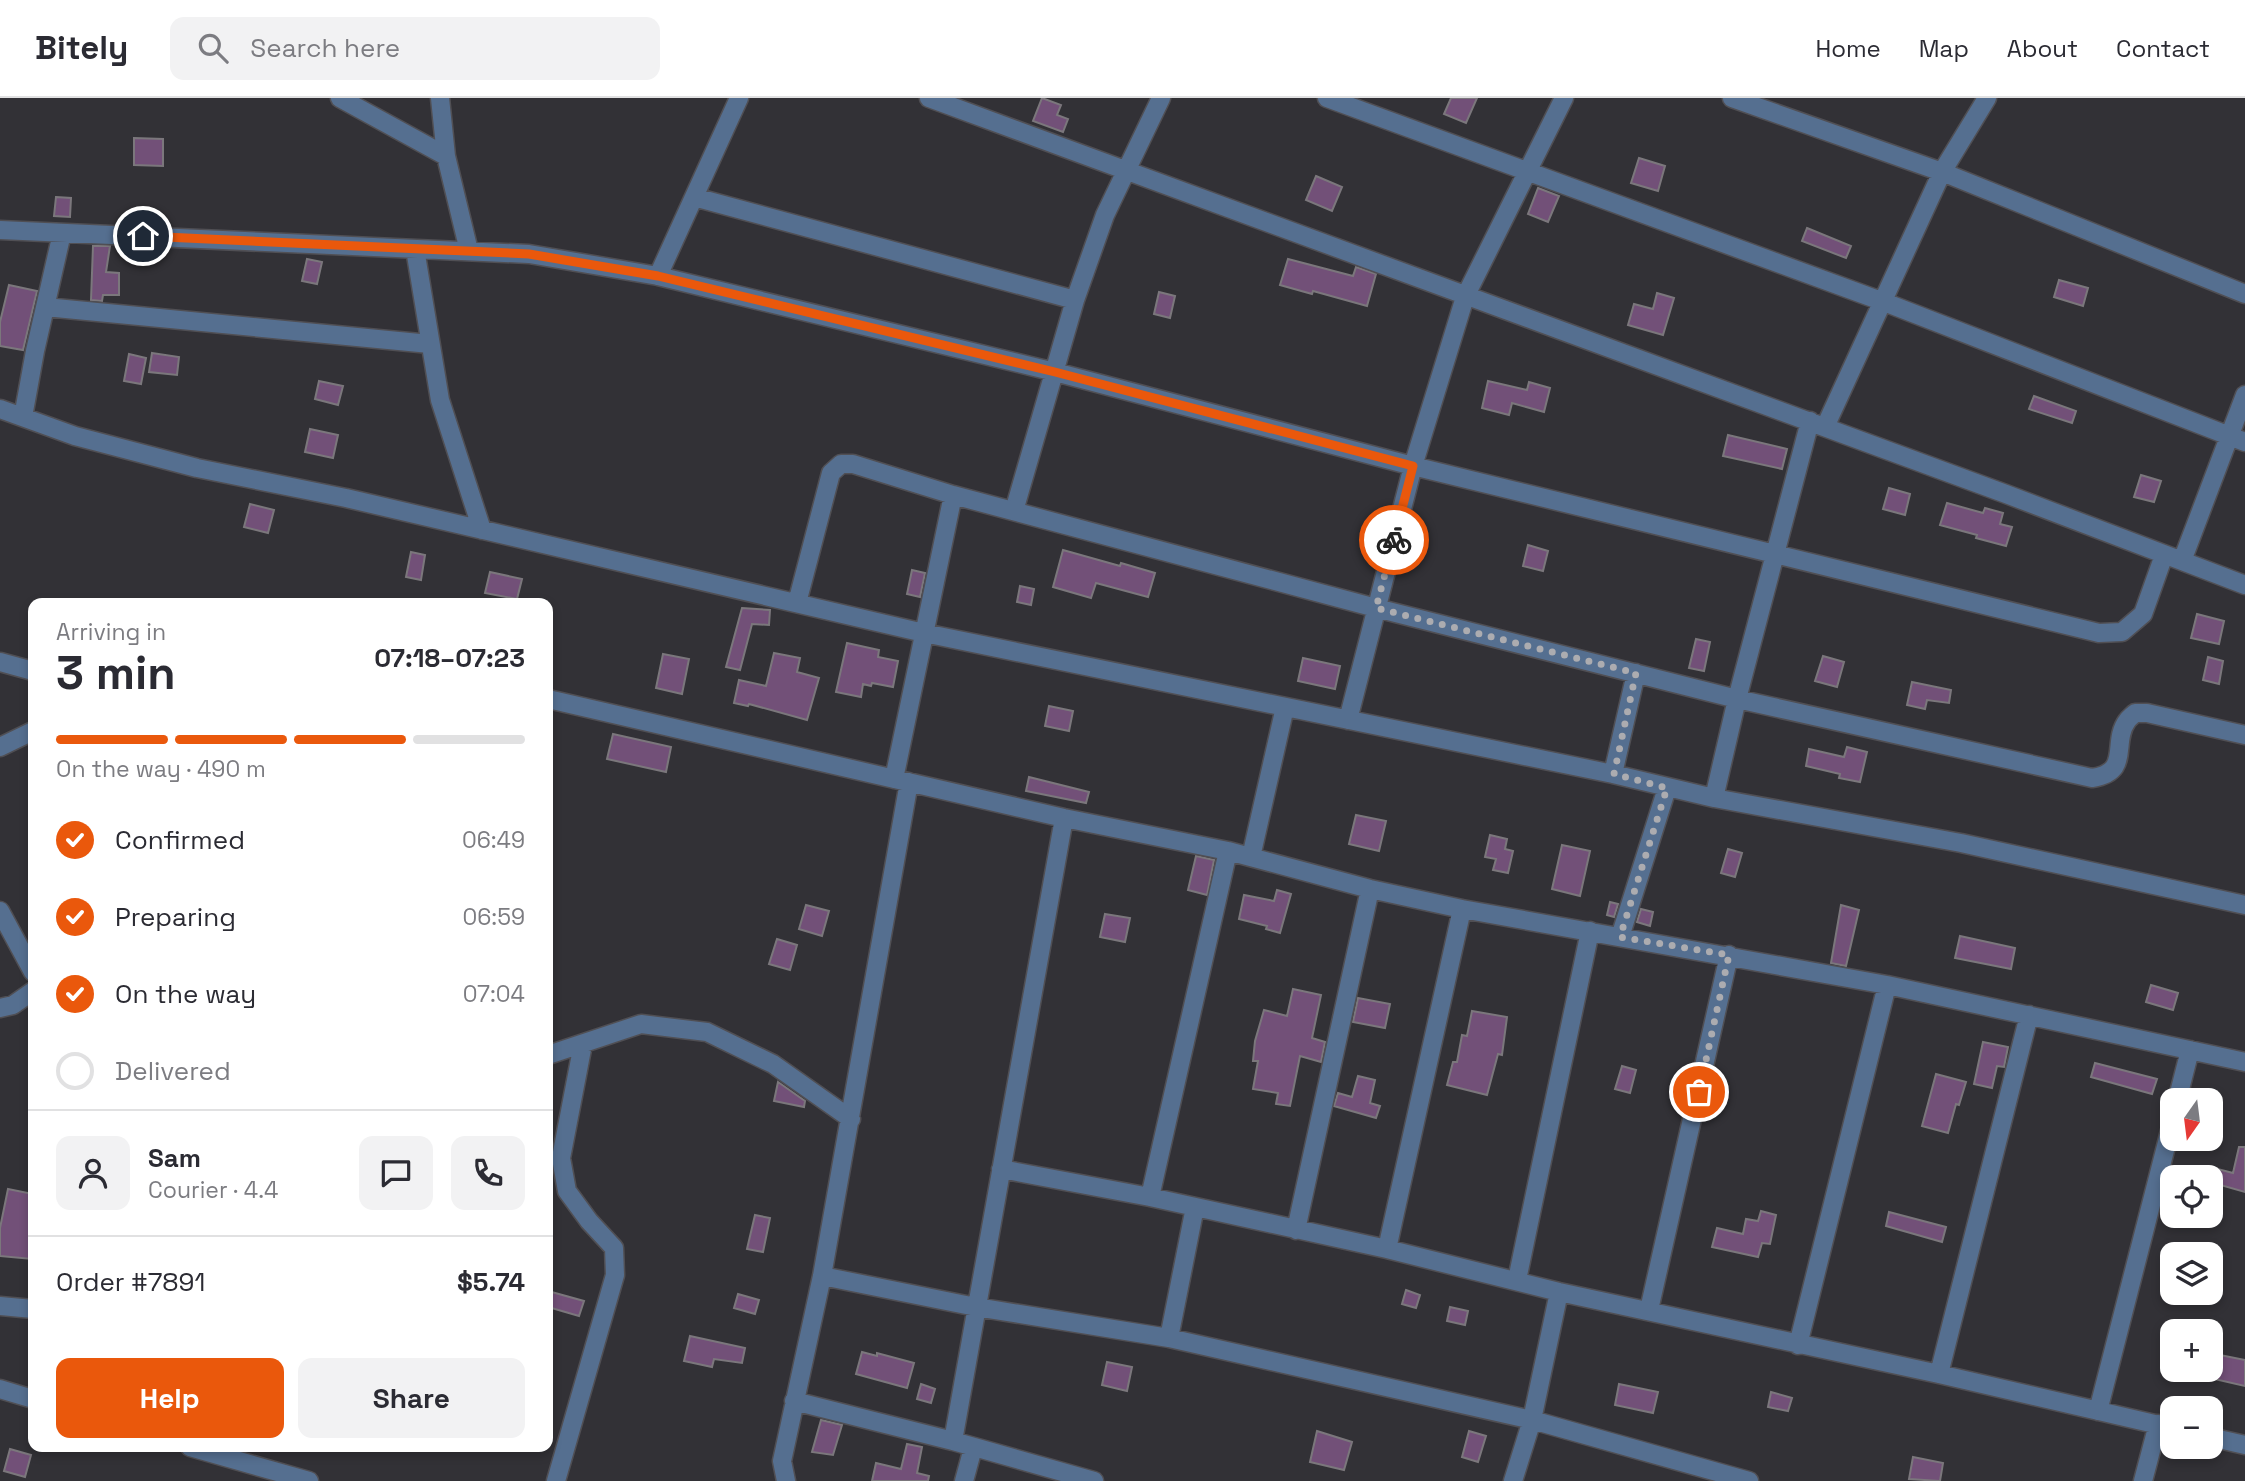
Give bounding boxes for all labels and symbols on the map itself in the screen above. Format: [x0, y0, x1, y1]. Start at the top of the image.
pin [113, 206, 173, 266]
courier [1359, 505, 1429, 575]
pin [1669, 1062, 1729, 1122]
north arrow [2160, 1088, 2222, 1152]

